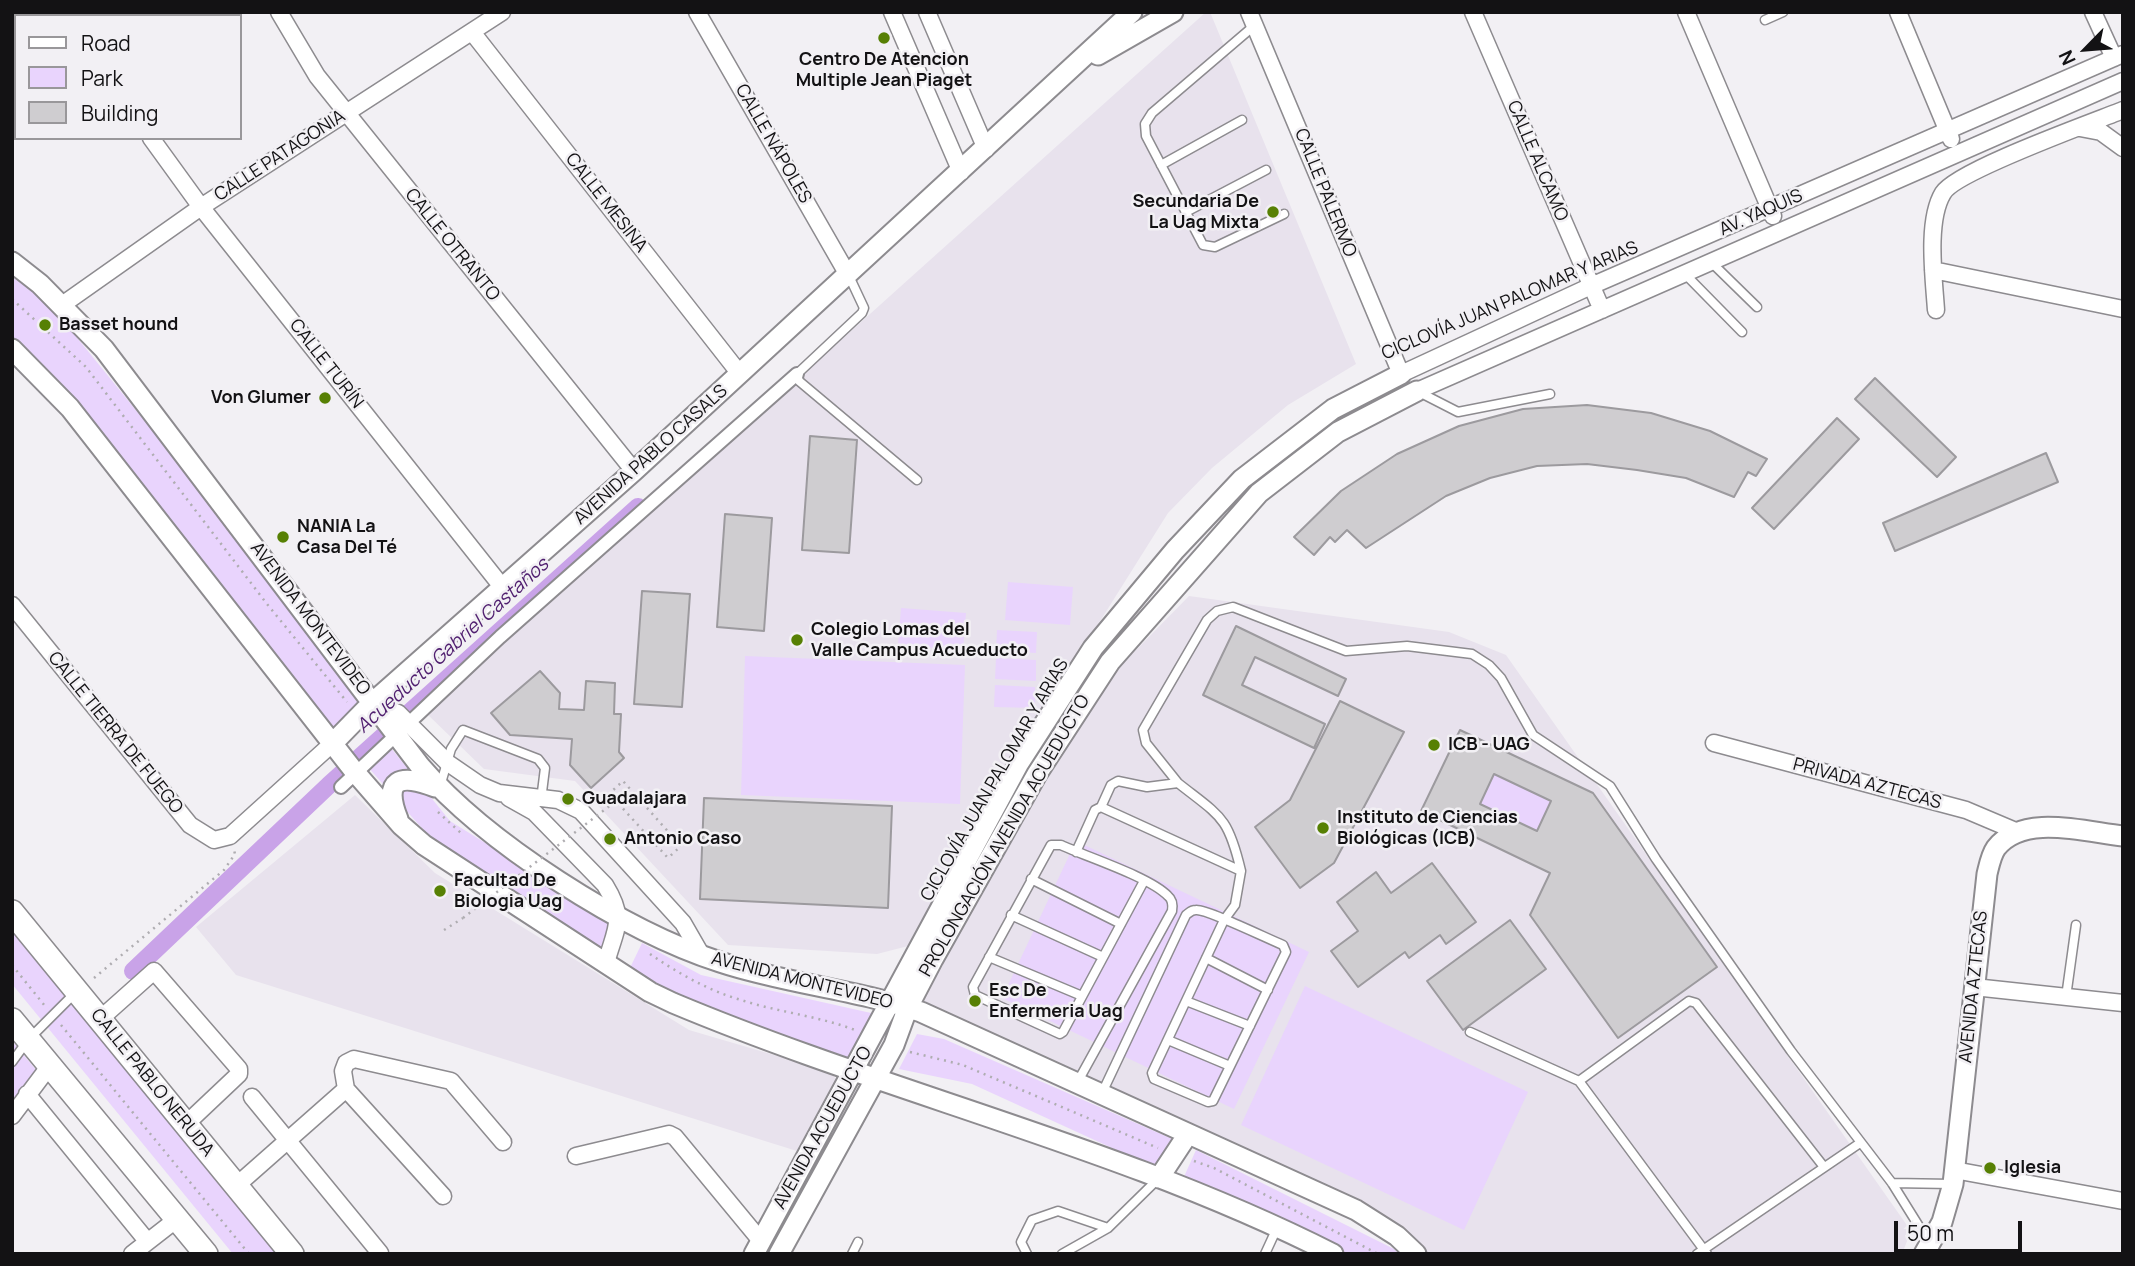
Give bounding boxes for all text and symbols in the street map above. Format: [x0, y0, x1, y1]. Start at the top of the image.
legend [14, 14, 242, 140]
north arrow [2051, 14, 2121, 84]
text: Road [81, 29, 131, 57]
marker: Centro De Atencion Multiple Jean Piaget [876, 30, 892, 46]
text: N [2052, 46, 2082, 70]
place label: Centro De Atencion Multiple Jean Piaget [796, 49, 972, 92]
text: Park [81, 64, 123, 92]
street label: CALLE NÁPOLES [730, 81, 816, 207]
street label: CALLE ALCAMO [1502, 97, 1572, 225]
text: Building [81, 99, 158, 127]
street label: CALLE PATAGONIA [211, 106, 349, 206]
street label: CALLE PALERMO [1289, 126, 1361, 260]
street label: CALLE MESINA [561, 149, 651, 257]
street label: CALLE OTRANTO [400, 184, 504, 306]
street label: AV. YAQUIS [1716, 185, 1806, 241]
place label: Secundaria De La Uag Mixta [1132, 191, 1259, 234]
marker: Secundaria De La Uag Mixta [1265, 204, 1281, 220]
street label: CICLOVÍA JUAN PALOMAR Y ARIAS [1379, 237, 1641, 365]
place label: Basset hound [59, 314, 178, 336]
street label: CALLE TURÍN [284, 315, 368, 413]
marker: Basset hound [37, 317, 53, 333]
street label: AVENIDA PABLO CASALS [570, 380, 732, 530]
place label: Von Glumer [211, 387, 311, 409]
marker: Von Glumer [317, 390, 333, 406]
place label: NANIA La Casa Del Té [297, 516, 397, 558]
marker: NANIA La Casa Del Té [275, 529, 291, 545]
street label: AVENIDA MONTEVIDEO [245, 538, 375, 700]
water label: Acueducto Gabriel Castaños [352, 554, 554, 738]
place label: Colegio Lomas del Valle Campus Acueducto [811, 619, 1028, 662]
marker: Colegio Lomas del Valle Campus Acueducto [789, 632, 805, 648]
street label: CALLE TIERRA DE FUEGO [43, 648, 187, 818]
street label: CICLOVÍA JUAN PALOMAR Y ARIAS [917, 655, 1073, 905]
street label: PROLONGACIÓN AVENIDA ACUEDUCTO [915, 691, 1095, 981]
place label: ICB - UAG [1448, 734, 1530, 756]
marker: ICB - UAG [1426, 737, 1442, 753]
street label: PRIVADA AZTECAS [1791, 754, 1943, 814]
place label: Guadalajara [582, 788, 687, 810]
marker: Guadalajara [560, 791, 576, 807]
place label: Instituto de Ciencias Biológicas (ICB) [1337, 807, 1518, 850]
marker: Instituto de Ciencias Biológicas (ICB) [1315, 820, 1331, 836]
place label: Antonio Caso [624, 828, 741, 850]
marker: Antonio Caso [602, 831, 618, 847]
place label: Facultad De Biologia Uag [454, 870, 562, 912]
marker: Facultad De Biologia Uag [432, 883, 448, 899]
street label: AVENIDA AZTECAS [1955, 910, 1993, 1064]
street label: AVENIDA MONTEVIDEO [709, 948, 895, 1014]
place label: Esc De Enfermeria Uag [989, 980, 1123, 1023]
marker: Esc De Enfermeria Uag [967, 993, 983, 1009]
street label: CALLE PABLO NERUDA [86, 1005, 218, 1161]
street label: AVENIDA ACUEDUCTO [769, 1043, 877, 1213]
place label: Iglesia [2004, 1157, 2061, 1179]
marker: Iglesia [1982, 1160, 1998, 1176]
scale bar [1897, 1206, 2025, 1250]
text: 50 m [1907, 1219, 1954, 1247]

